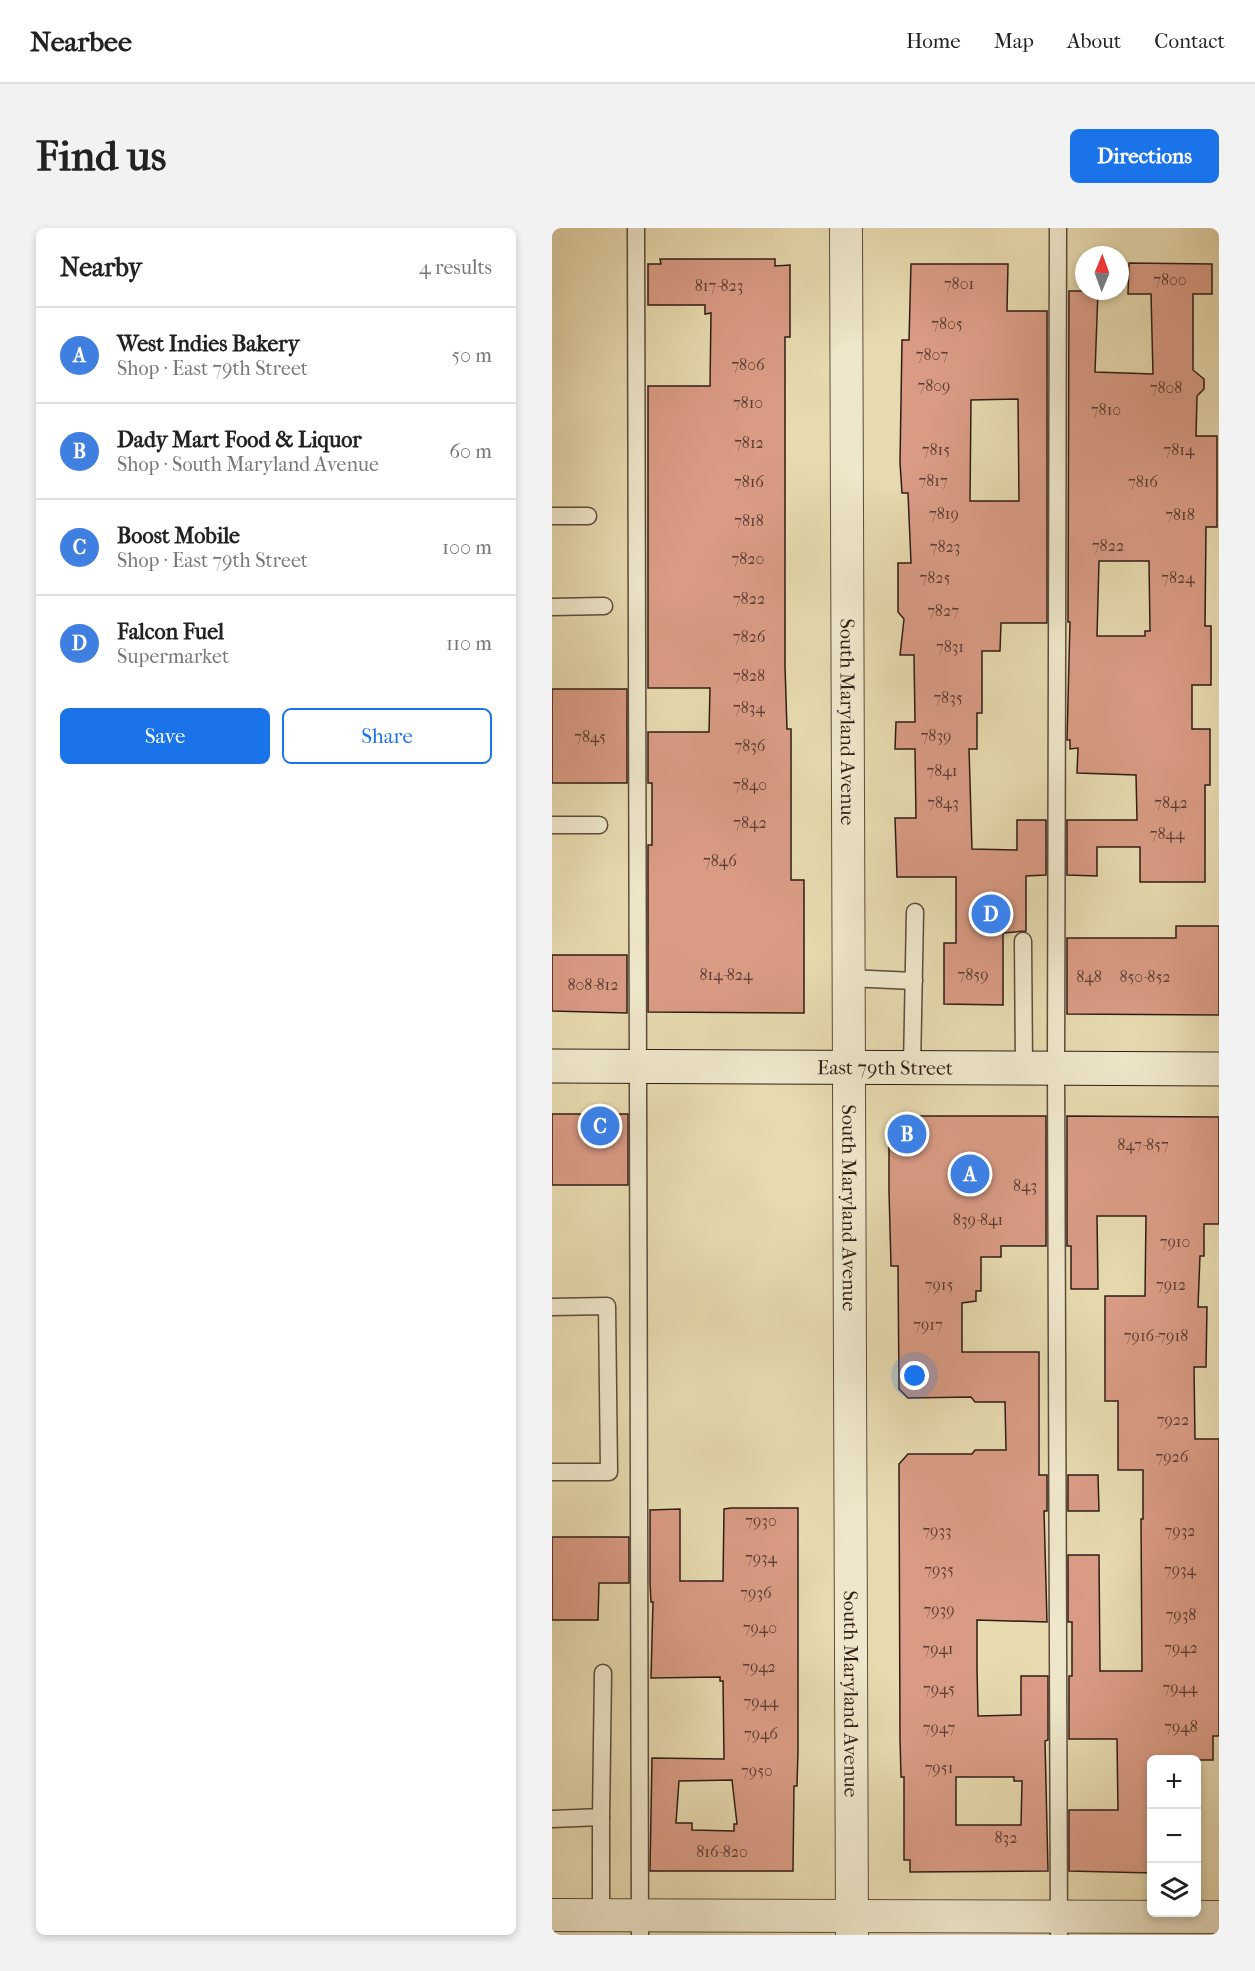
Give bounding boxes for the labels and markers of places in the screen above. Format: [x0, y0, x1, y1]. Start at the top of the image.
pin: D [972, 892, 1010, 936]
pin: C [580, 1104, 620, 1148]
pin: B [888, 1112, 926, 1156]
pin: A [950, 1152, 990, 1196]

